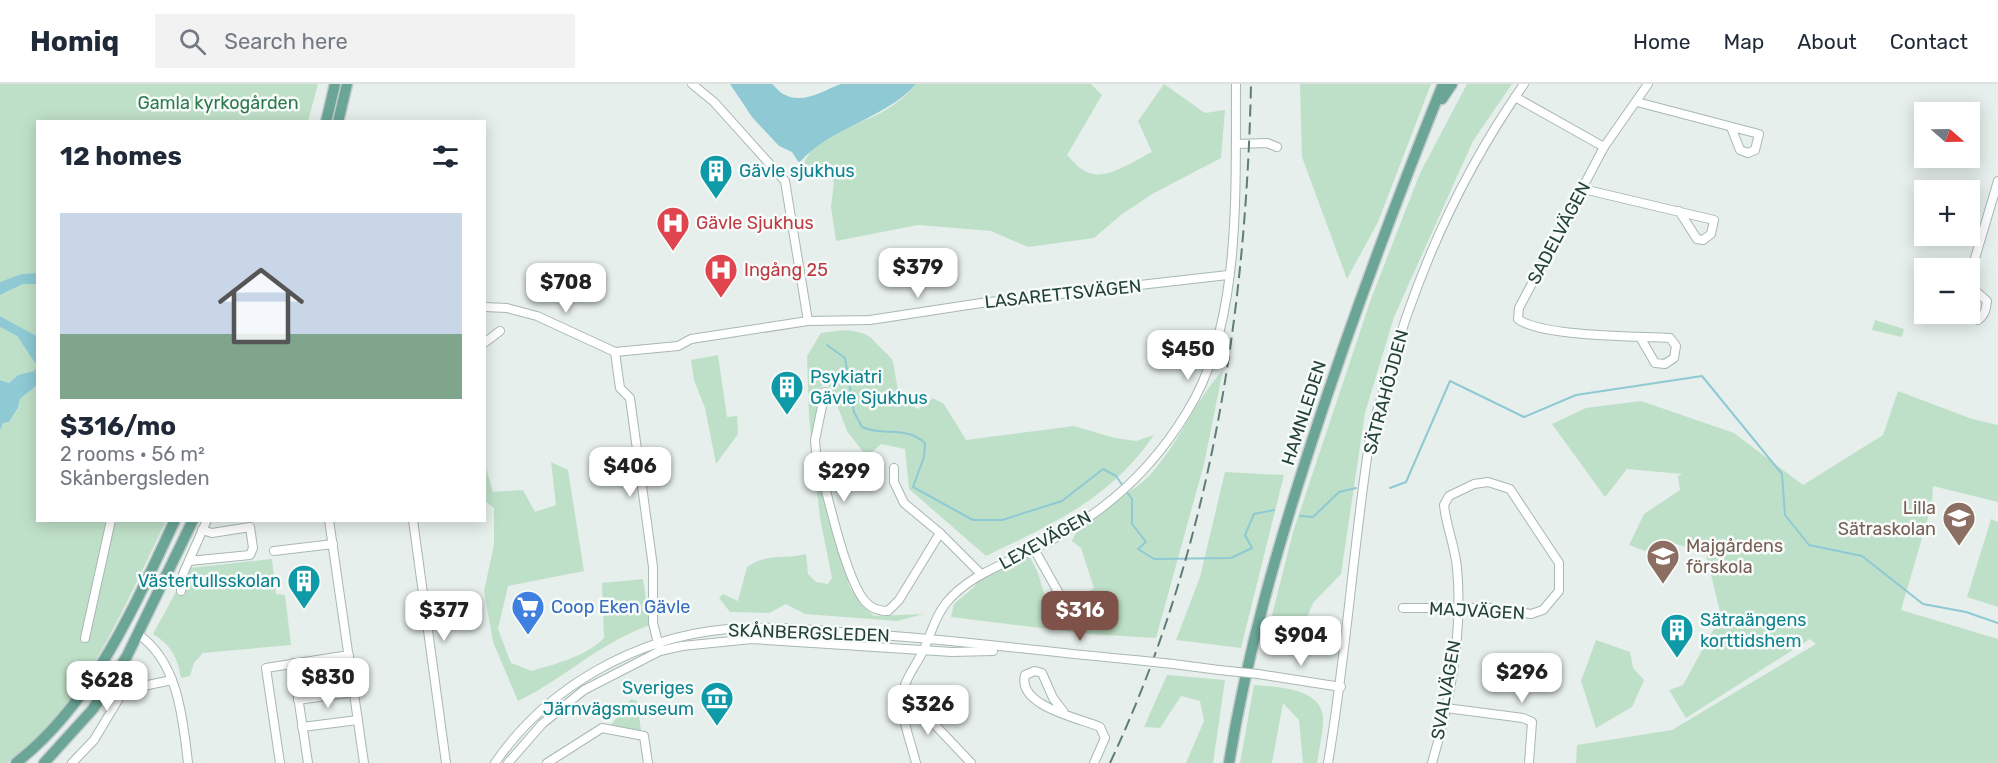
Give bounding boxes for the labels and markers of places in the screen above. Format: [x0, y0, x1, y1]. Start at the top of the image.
building icon: Gävle sjukhus [698, 153, 734, 200]
place label: Gävle sjukhus [739, 160, 855, 182]
hospital icon: Gävle Sjukhus [655, 205, 691, 252]
place label: Gävle Sjukhus [696, 212, 814, 234]
pin: $379 [882, 248, 954, 299]
hospital icon: Ingång 25 [703, 252, 739, 299]
place label: Ingång 25 [744, 259, 828, 281]
pin: $708 [530, 263, 602, 314]
pin: $450 [1152, 330, 1224, 381]
place label: Psykiatri Gävle Sjukhus [810, 366, 928, 409]
building icon: Psykiatri Gävle Sjukhus [769, 369, 805, 416]
pin: $406 [594, 447, 666, 498]
pin: $299 [808, 452, 880, 503]
place label: Lilla Sätraskolan [1838, 497, 1936, 540]
school or university icon: Lilla Sätraskolan [1941, 500, 1977, 547]
place label: Majgårdens förskola [1686, 535, 1783, 578]
school or university icon: Majgårdens förskola [1645, 538, 1681, 585]
building icon: Västertullsskolan [286, 563, 322, 610]
place label: Västertullsskolan [138, 570, 281, 592]
supermarket icon: Coop Eken Gävle [510, 589, 546, 636]
pin: $377 [408, 591, 480, 642]
pin: $316 [1044, 591, 1116, 642]
place label: Coop Eken Gävle [551, 596, 690, 618]
place label: Sätraängens korttidshem [1700, 609, 1806, 652]
building icon: Sätraängens korttidshem [1659, 612, 1695, 659]
pin: $904 [1265, 616, 1337, 667]
pin: $296 [1486, 653, 1558, 704]
pin: $830 [292, 658, 364, 709]
pin: $628 [71, 661, 143, 712]
place label: Sveriges Järnvägsmuseum [543, 677, 694, 720]
museum icon: Sveriges Järnvägsmuseum [699, 680, 735, 727]
pin: $326 [892, 685, 964, 736]

